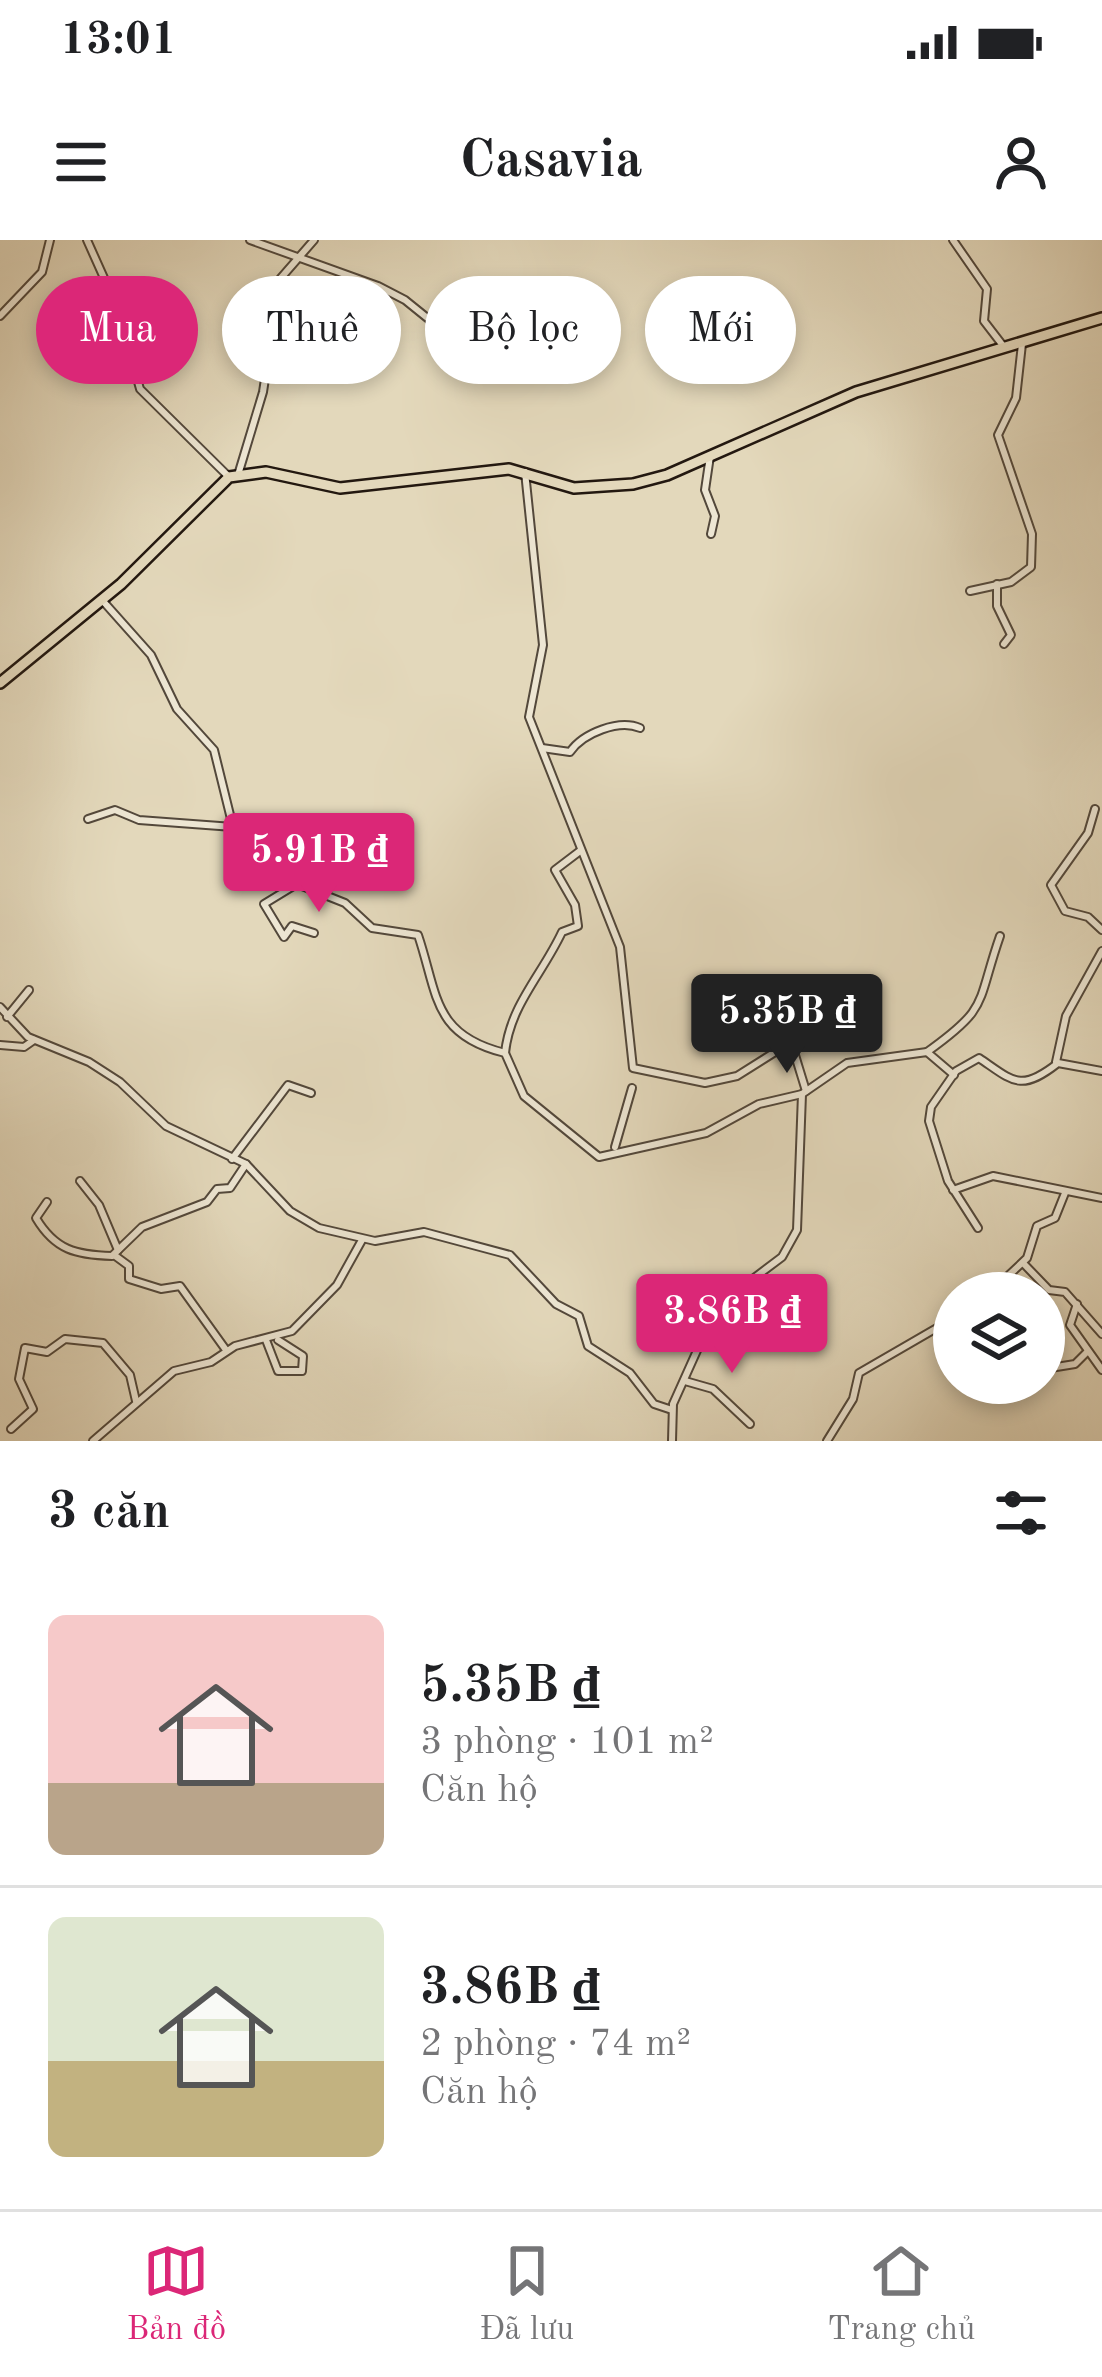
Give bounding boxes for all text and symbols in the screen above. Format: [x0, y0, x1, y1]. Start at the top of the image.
text: 13:01 [60, 19, 177, 64]
icon: menu [48, 129, 114, 195]
icon: person [988, 129, 1054, 195]
text: Casavia [459, 135, 643, 189]
chip: Mua [36, 276, 198, 384]
chip: Thuê [222, 276, 401, 384]
chip: Bộ lọc [425, 276, 621, 384]
chip: Mới [645, 276, 796, 384]
pin: 5.91B ₫ [208, 813, 430, 915]
text: 5.91B ₫ [250, 832, 388, 871]
pin: 5.35B ₫ [676, 974, 898, 1076]
text: 5.35B ₫ [718, 993, 856, 1032]
map controls [933, 1272, 1065, 1404]
button: layers [933, 1272, 1065, 1404]
pin: 3.86B ₫ [621, 1274, 843, 1376]
text: 3.86B ₫ [663, 1293, 801, 1332]
icon: filters [988, 1480, 1054, 1546]
text: 3 căn [48, 1488, 170, 1539]
text: 5.35B ₫ [420, 1662, 600, 1713]
icon: home [144, 1663, 288, 1807]
text: 3 phòng · 101 m² [420, 1723, 714, 1762]
text: Căn hộ [420, 1771, 538, 1810]
text: 3.86B ₫ [420, 1964, 600, 2015]
icon: home [144, 1965, 288, 2109]
text: 2 phòng · 74 m² [420, 2025, 691, 2064]
text: Căn hộ [420, 2073, 538, 2112]
tab: Bản đồ [126, 2238, 226, 2351]
tab: Đã lưu [479, 2238, 574, 2351]
tab: Trang chủ [827, 2238, 975, 2351]

